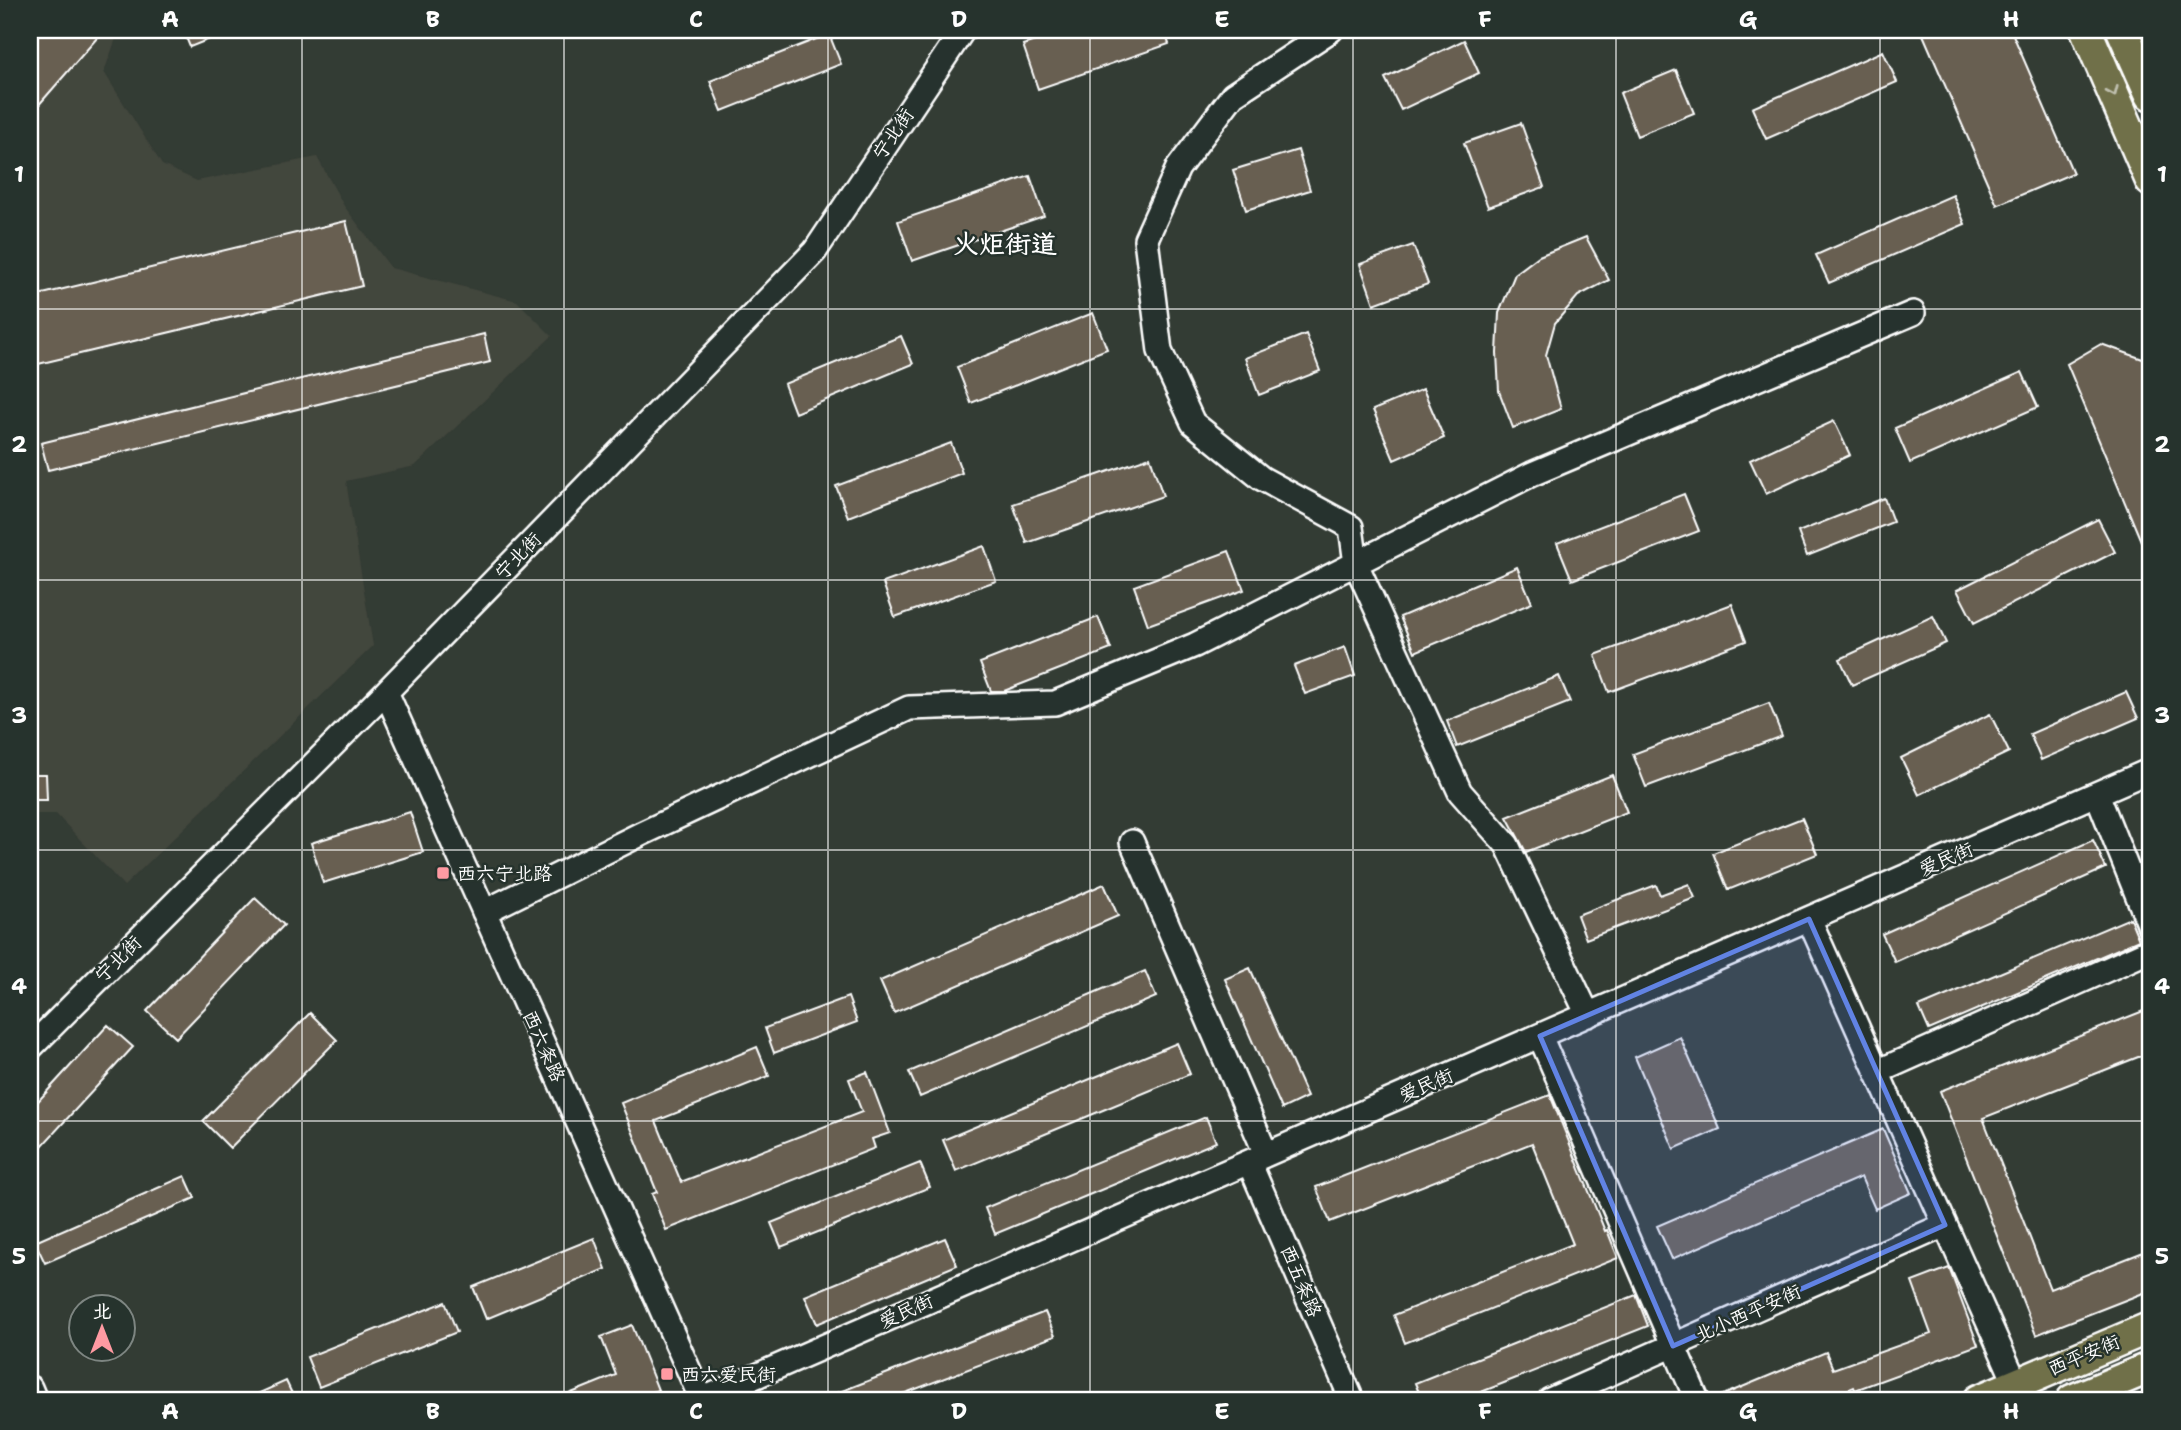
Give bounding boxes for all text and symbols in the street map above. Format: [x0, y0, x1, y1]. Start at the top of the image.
text: A [161, 4, 179, 34]
text: B [426, 4, 440, 34]
text: C [689, 4, 703, 34]
text: D [951, 4, 967, 34]
text: E [1214, 4, 1230, 34]
text: F [1478, 4, 1492, 34]
text: G [1739, 4, 1758, 34]
text: H [2003, 4, 2019, 34]
one-way arrow [2105, 85, 2119, 98]
street label: 宁北街 [867, 103, 919, 165]
text: 1 [14, 159, 24, 189]
text: 1 [2157, 159, 2167, 189]
district label: 火炬街道 [953, 226, 1057, 261]
text: 2 [11, 429, 27, 459]
text: 2 [2154, 429, 2170, 459]
street label: 宁北街 [489, 527, 547, 585]
text: 3 [11, 700, 27, 730]
text: 3 [2154, 700, 2170, 730]
street label: 爱民街 [1915, 836, 1977, 882]
place label: 西六宁北路 [457, 861, 552, 886]
marker: 西六宁北路 [435, 865, 451, 881]
street label: 宁北街 [89, 930, 147, 988]
text: 4 [11, 971, 27, 1001]
text: 4 [2154, 971, 2170, 1001]
street label: 西六条路 [517, 1006, 571, 1086]
street label: 爱民街 [1395, 1062, 1457, 1108]
text: 5 [12, 1241, 26, 1271]
street label: 西五条路 [1275, 1241, 1327, 1321]
text: 5 [2155, 1241, 2169, 1271]
street label: 北小西平安街 [1691, 1278, 1805, 1348]
street label: 爱民街 [875, 1288, 937, 1334]
north arrow [66, 1294, 136, 1364]
text: 北 [92, 1299, 112, 1324]
street label: 西平安街 [2044, 1329, 2124, 1381]
place label: 西六爱民街 [681, 1362, 776, 1387]
marker: 西六爱民街 [659, 1366, 675, 1382]
text: A [161, 1396, 179, 1426]
text: B [426, 1396, 440, 1426]
text: C [689, 1396, 703, 1426]
text: D [951, 1396, 967, 1426]
text: E [1214, 1396, 1230, 1426]
text: F [1478, 1396, 1492, 1426]
text: G [1739, 1396, 1758, 1426]
text: H [2003, 1396, 2019, 1426]

